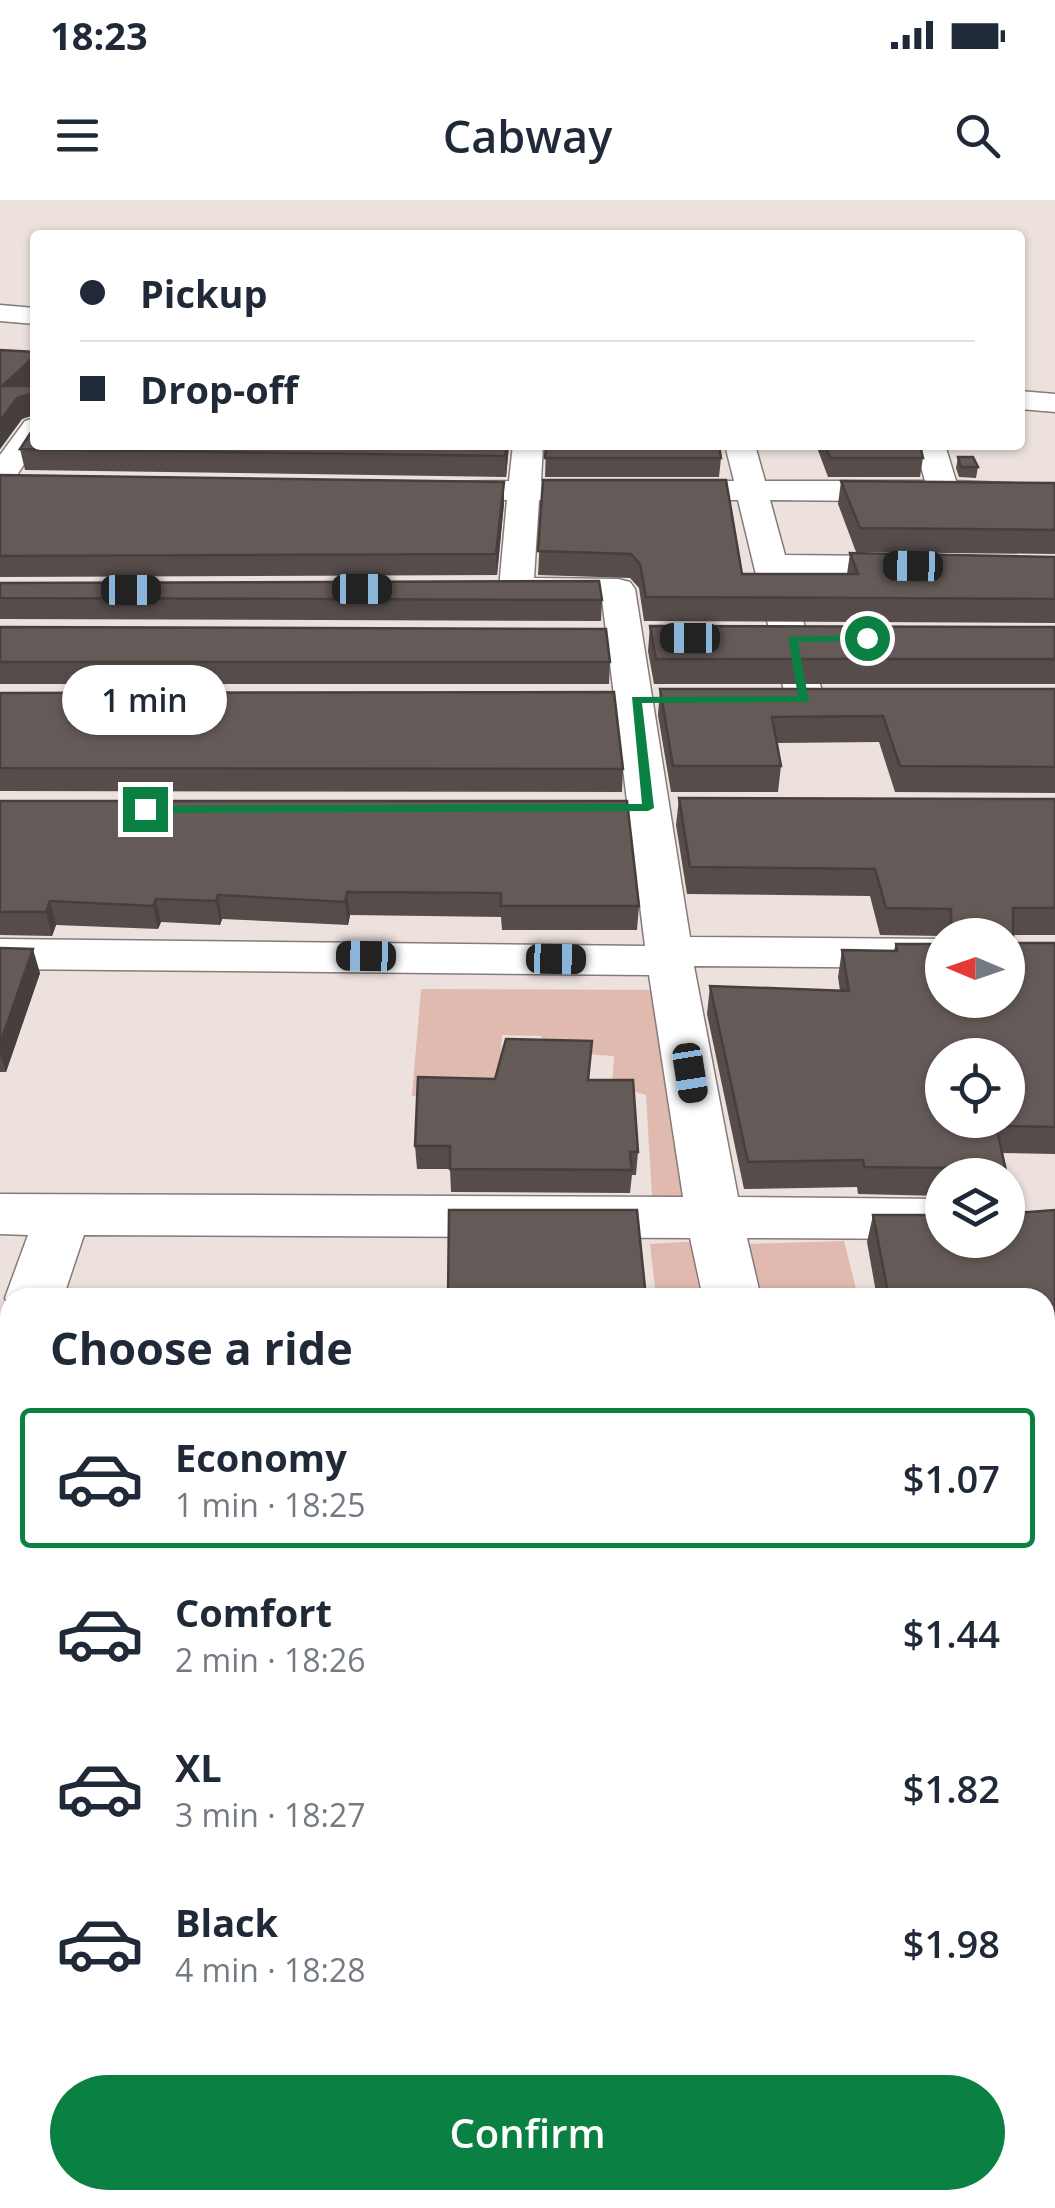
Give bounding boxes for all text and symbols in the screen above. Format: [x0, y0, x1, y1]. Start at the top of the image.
text: 18:23 [50, 9, 148, 61]
text: Cabway [443, 105, 612, 166]
icon: menu [50, 108, 105, 163]
icon: search [950, 108, 1005, 163]
text: Pickup [140, 267, 268, 319]
text: Drop-off [140, 363, 298, 415]
car [883, 550, 943, 582]
car [332, 574, 392, 604]
car [101, 575, 161, 605]
route start [845, 616, 890, 661]
car [660, 623, 720, 653]
callout: 1 min [62, 664, 228, 734]
text: 1 min [101, 678, 188, 721]
route end [123, 787, 168, 832]
north arrow [925, 918, 1025, 1018]
map controls [925, 918, 1025, 1258]
car [336, 940, 396, 972]
car [526, 943, 586, 975]
button: locate [925, 1038, 1025, 1138]
car [670, 1041, 710, 1105]
button: layers [925, 1158, 1025, 1258]
text: Choose a ride [50, 1317, 353, 1378]
text: Economy [175, 1431, 347, 1483]
icon: car [55, 1433, 145, 1523]
text: $1.07 [903, 1452, 1000, 1504]
text: 1 min · 18:25 [175, 1483, 366, 1526]
text: Comfort [175, 1586, 332, 1638]
icon: car [55, 1588, 145, 1678]
text: $1.44 [903, 1607, 1000, 1659]
text: 2 min · 18:26 [175, 1638, 366, 1681]
text: XL [175, 1741, 222, 1793]
icon: car [55, 1743, 145, 1833]
text: $1.82 [903, 1762, 1000, 1814]
text: 3 min · 18:27 [175, 1793, 366, 1836]
text: Black [175, 1896, 278, 1948]
icon: car [55, 1898, 145, 1988]
text: $1.98 [903, 1917, 1000, 1969]
text: 4 min · 18:28 [175, 1948, 366, 1991]
button: Confirm [50, 2075, 1005, 2190]

